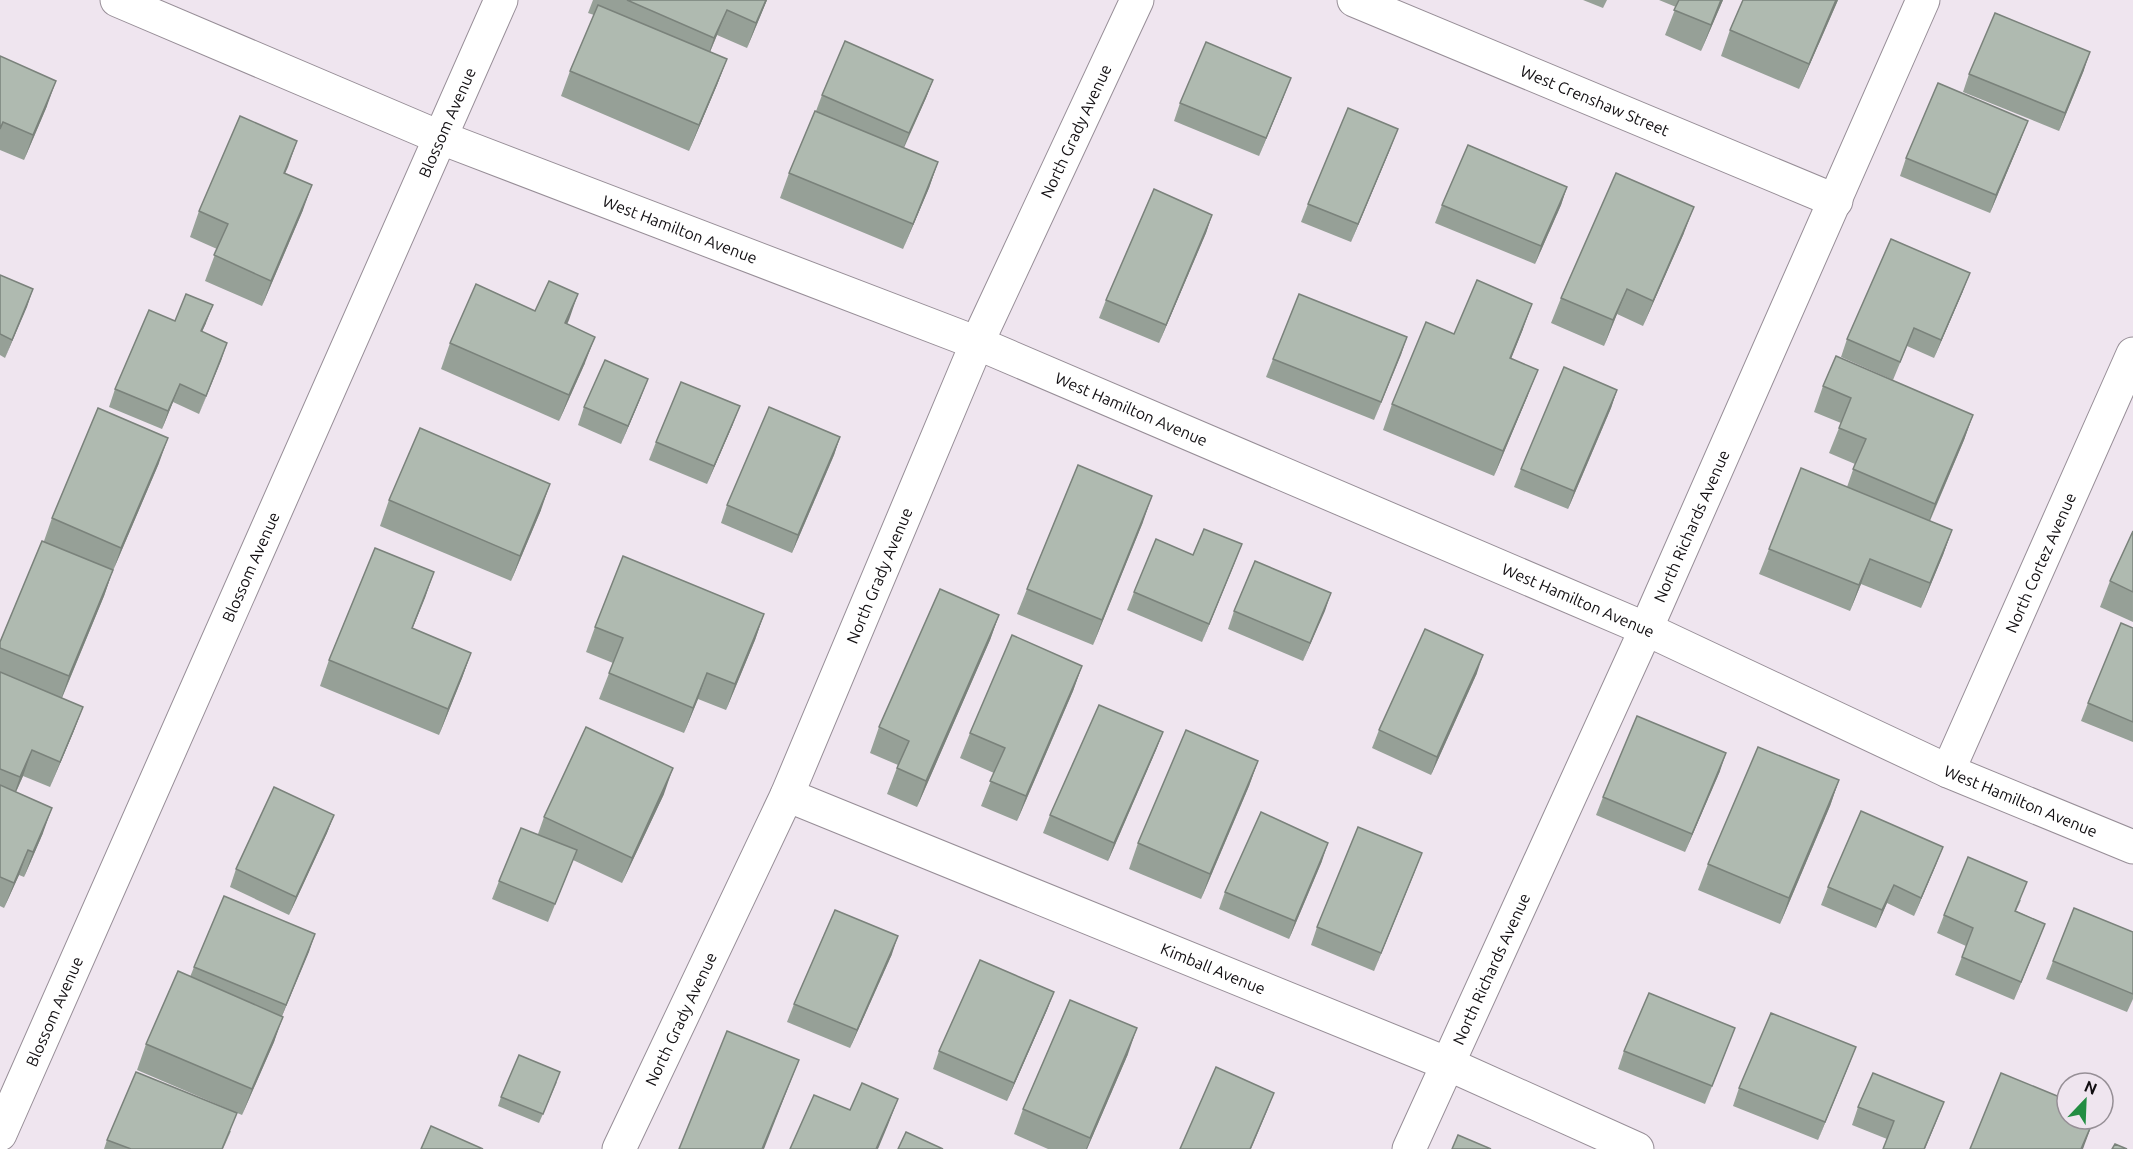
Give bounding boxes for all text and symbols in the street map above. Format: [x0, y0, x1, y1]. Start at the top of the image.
street label: North Grady Avenue [1037, 61, 1115, 201]
street label: West Crenshaw Street [1518, 61, 1673, 140]
street label: Blossom Avenue [415, 65, 479, 180]
street label: West Hamilton Avenue [600, 192, 760, 267]
street label: West Hamilton Avenue [1053, 369, 1210, 450]
street label: North Richards Avenue [1650, 447, 1733, 605]
street label: North Cortez Avenue [2002, 490, 2079, 635]
street label: North Grady Avenue [843, 505, 916, 646]
street label: Blossom Avenue [218, 509, 283, 625]
street label: West Hamilton Avenue [1499, 560, 1657, 641]
street label: West Hamilton Avenue [1942, 761, 2100, 840]
street label: North Richards Avenue [1449, 890, 1533, 1048]
street label: Kimball Avenue [1158, 939, 1268, 998]
street label: North Grady Avenue [641, 949, 720, 1089]
street label: Blossom Avenue [22, 954, 86, 1069]
north arrow [2055, 1071, 2115, 1131]
text: N [2082, 1077, 2100, 1098]

